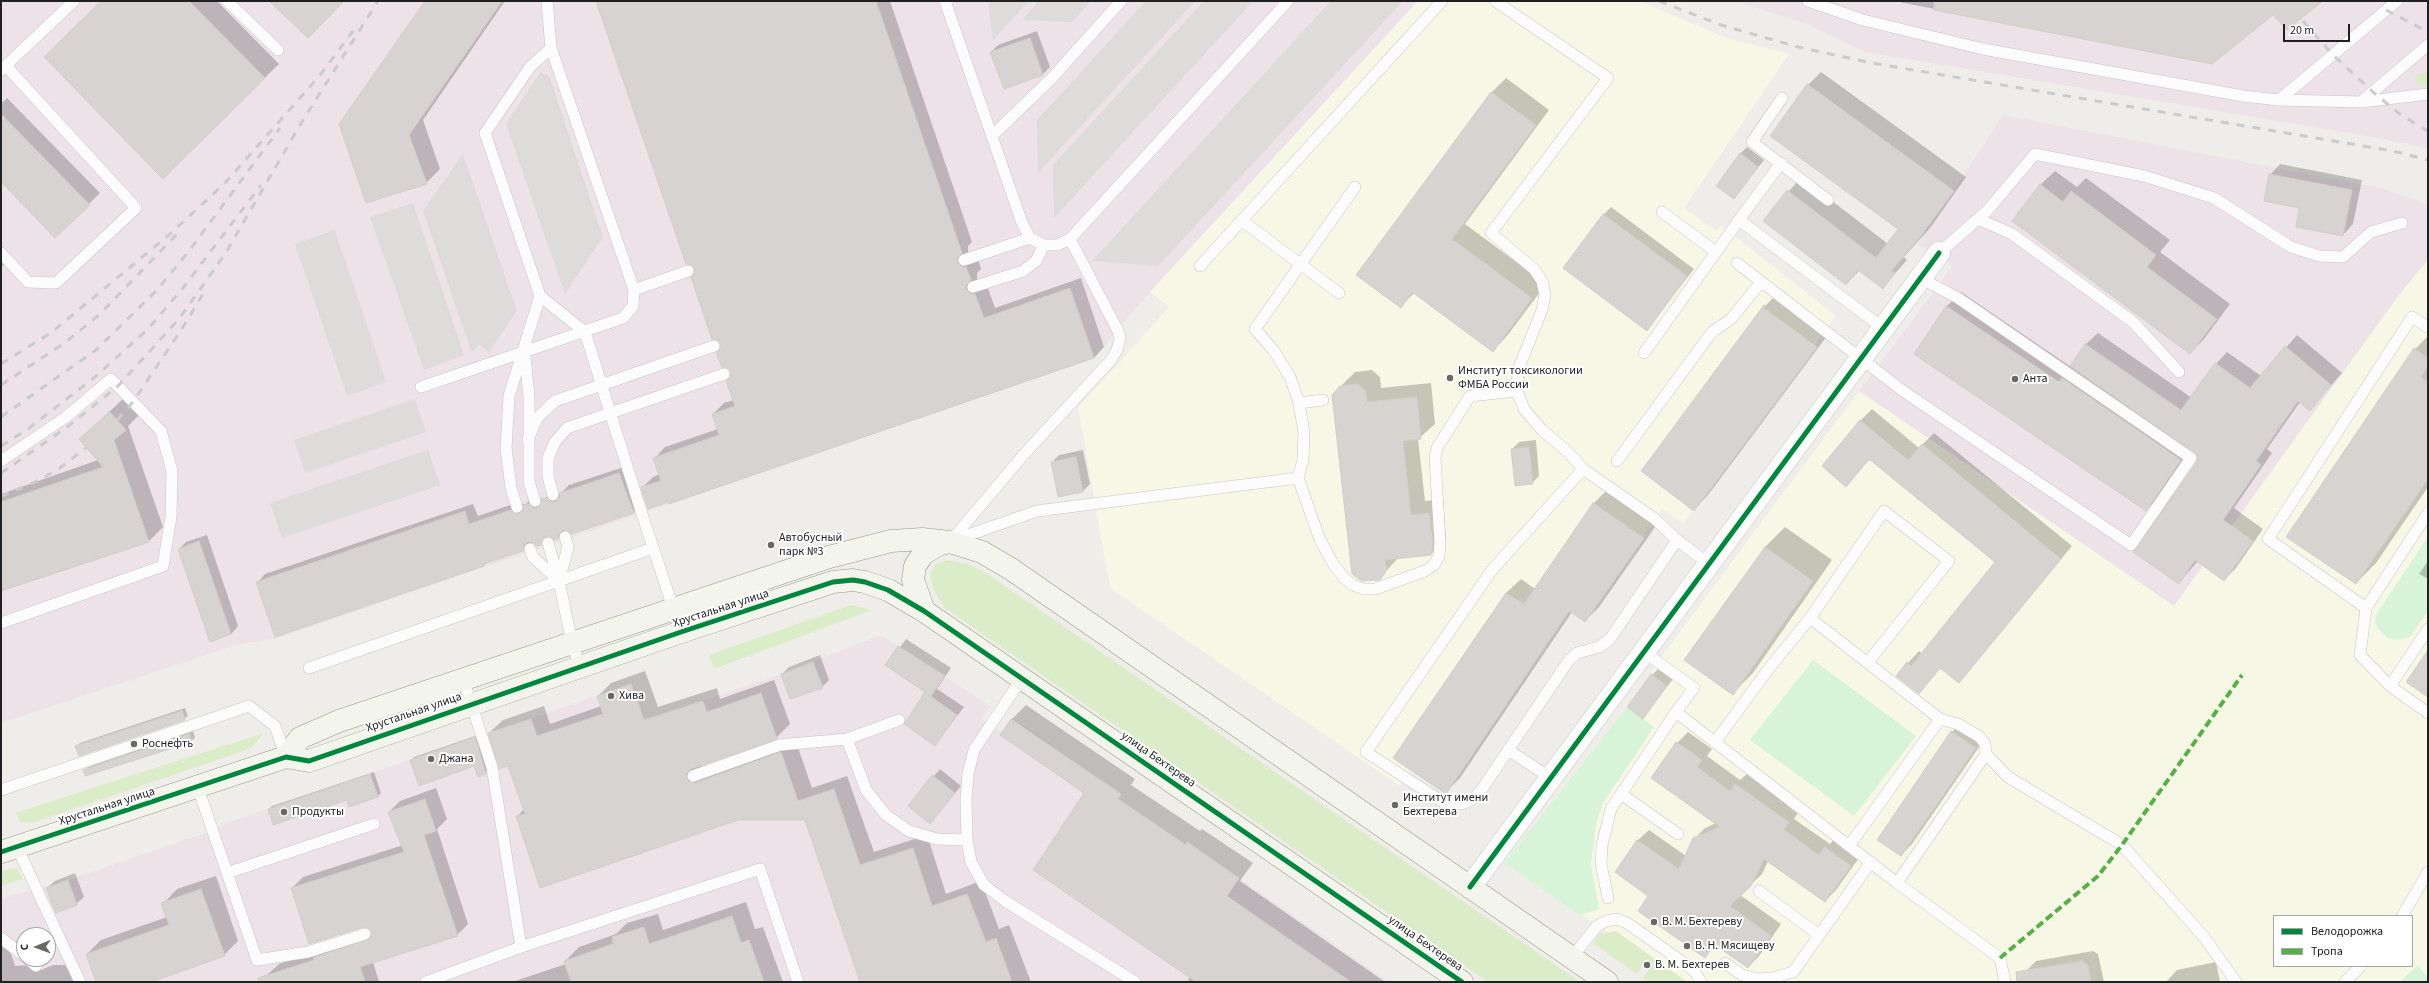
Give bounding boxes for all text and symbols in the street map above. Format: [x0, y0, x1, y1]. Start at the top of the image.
scale bar [2285, 16, 2352, 42]
text: 20 m [2290, 22, 2314, 39]
place label: Институт токсикологии ФМБА России [1458, 364, 1583, 392]
place label: Анта [2023, 372, 2048, 386]
marker: Институт токсикологии ФМБА России [1445, 373, 1455, 383]
marker: Анта [2010, 374, 2020, 384]
place label: Автобусный парк №3 [779, 531, 842, 559]
marker: Автобусный парк №3 [766, 540, 776, 550]
street label: Хрустальная улица [671, 587, 771, 631]
place label: Хива [619, 689, 644, 703]
street label: Хрустальная улица [364, 690, 464, 736]
marker: Хива [606, 691, 616, 701]
street label: улица Бехтерева [1118, 729, 1198, 791]
place label: Роснефть [142, 737, 193, 751]
marker: Роснефть [129, 739, 139, 749]
place label: Джана [439, 752, 474, 766]
marker: Джана [426, 754, 436, 764]
street label: Хрустальная улица [57, 785, 157, 829]
place label: Институт имени Бехтерева [1403, 791, 1488, 819]
marker: Институт имени Бехтерева [1390, 800, 1400, 810]
place label: Продукты [292, 805, 344, 819]
marker: Продукты [279, 807, 289, 817]
street label: улица Бехтерева [1385, 913, 1465, 975]
place label: В. М. Бехтереву [1662, 915, 1742, 929]
legend [2273, 915, 2413, 967]
marker: В. М. Бехтереву [1649, 917, 1659, 927]
text: Велодорожка [2311, 923, 2383, 940]
north arrow [16, 927, 56, 967]
place label: В. Н. Мясищеву [1695, 939, 1775, 953]
marker: В. Н. Мясищеву [1682, 941, 1692, 951]
text: Тропа [2311, 943, 2343, 960]
text: С [17, 944, 32, 951]
place label: В. М. Бехтерев [1655, 958, 1729, 972]
marker: В. М. Бехтерев [1642, 960, 1652, 970]

